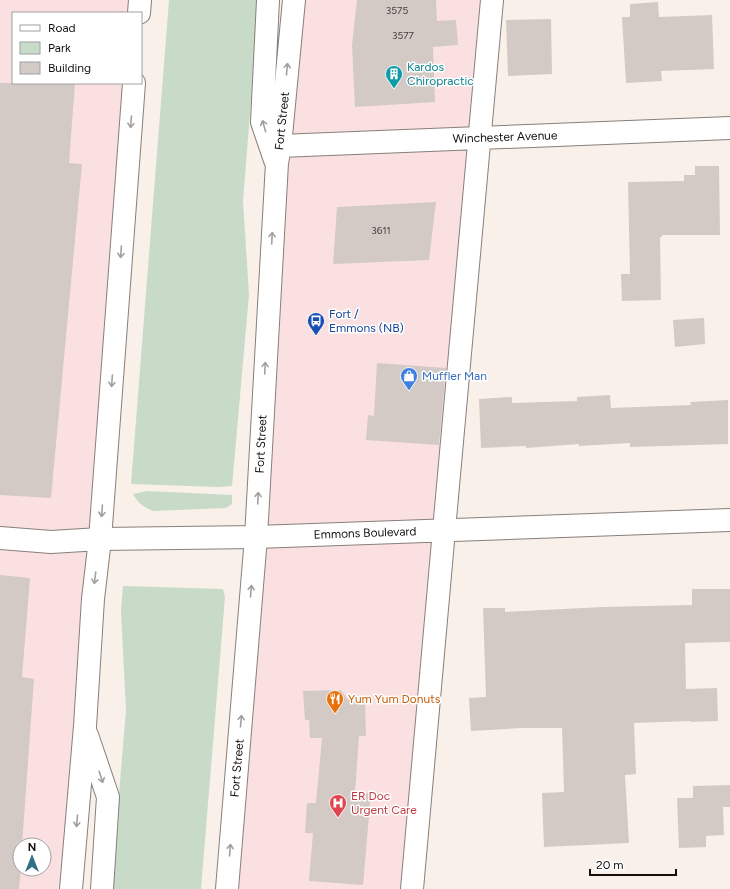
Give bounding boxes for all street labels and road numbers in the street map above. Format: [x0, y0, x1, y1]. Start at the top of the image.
street label: Fort Street [272, 91, 292, 151]
street label: Winchester Avenue [452, 128, 558, 146]
street label: Fort Street [252, 414, 270, 474]
street label: Emmons Boulevard [313, 524, 417, 542]
street label: Fort Street [227, 738, 247, 798]

